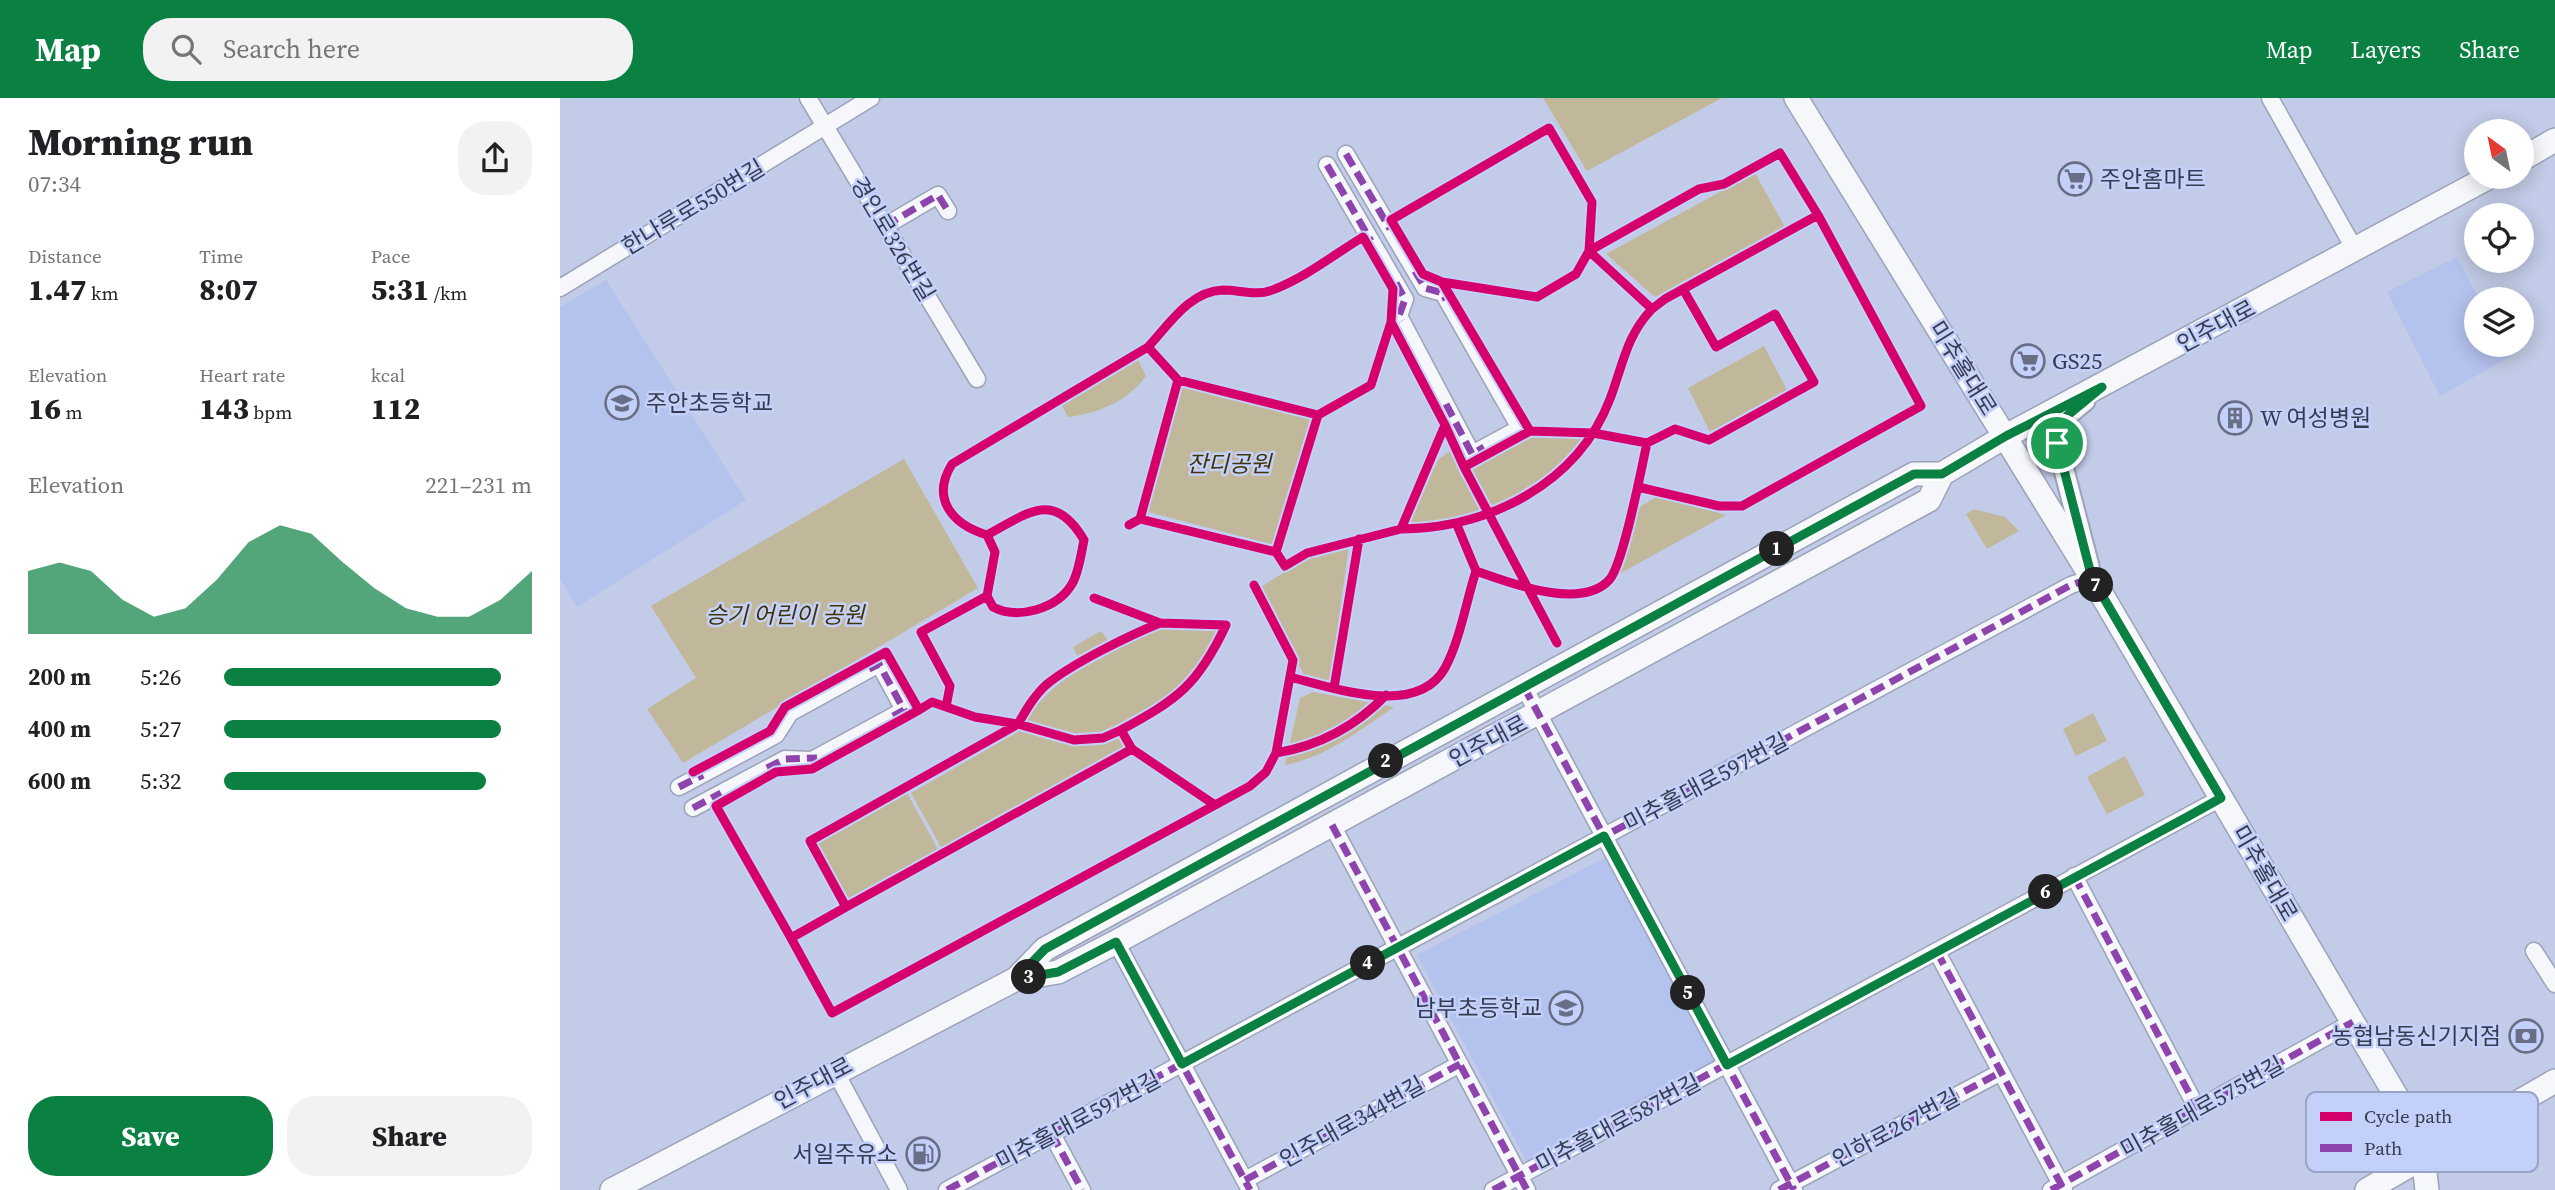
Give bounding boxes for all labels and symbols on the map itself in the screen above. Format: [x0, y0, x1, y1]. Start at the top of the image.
north arrow [2464, 119, 2534, 189]
street label: 한나루로550번길 [616, 152, 770, 262]
supermarket icon: 주안홈마트 [2056, 160, 2094, 198]
place label: 주안홈마트 [2100, 163, 2206, 195]
street label: 경인로326번길 [843, 171, 943, 307]
street label: 인주대로 [2171, 292, 2261, 360]
street label: 미추홀대로 [1921, 315, 2005, 421]
supermarket icon: GS25 [2009, 342, 2047, 380]
place label: GS25 [2052, 345, 2102, 377]
school or university icon: 주안초등학교 [603, 384, 641, 422]
place label: 주안초등학교 [646, 387, 773, 419]
building icon: W 여성병원 [2216, 399, 2254, 437]
place label: W 여성병원 [2260, 402, 2371, 434]
pin [2027, 413, 2087, 473]
park label: 잔디공원 [1187, 448, 1273, 480]
pin: 1 [1760, 532, 1794, 566]
pin: 7 [2078, 568, 2114, 602]
park label: 승기 어린이 공원 [706, 599, 866, 631]
street label: 인주대로 [1443, 707, 1533, 775]
street label: 미추홀대로597번길 [1618, 725, 1794, 839]
pin: 2 [1368, 744, 1404, 778]
street label: 미추홀대로 [2225, 819, 2305, 927]
pin: 6 [2028, 874, 2064, 910]
pin: 4 [1350, 946, 1386, 980]
pin: 3 [1012, 960, 1046, 994]
pin: 5 [1670, 976, 1706, 1010]
school or university icon: 남부초등학교 [1547, 989, 1585, 1027]
place label: 남부초등학교 [1415, 992, 1542, 1024]
bank icon: 농협남동신기지점 [2507, 1017, 2545, 1055]
place label: 농협남동신기지점 [2332, 1020, 2501, 1052]
street label: 인주대로 [768, 1049, 858, 1117]
street label: 미추홀대로575번길 [2114, 1049, 2290, 1165]
street label: 미추홀대로597번길 [990, 1063, 1166, 1177]
street label: 미추홀대로587번길 [1530, 1066, 1706, 1180]
street label: 인주대로344번길 [1274, 1069, 1430, 1175]
street label: 인하로267번길 [1827, 1081, 1965, 1175]
legend [2306, 1092, 2538, 1172]
text: Cycle path [2364, 1103, 2453, 1129]
fuel station icon: 서일주유소 [904, 1135, 942, 1173]
text: Path [2364, 1135, 2402, 1161]
place label: 서일주유소 [792, 1138, 898, 1170]

